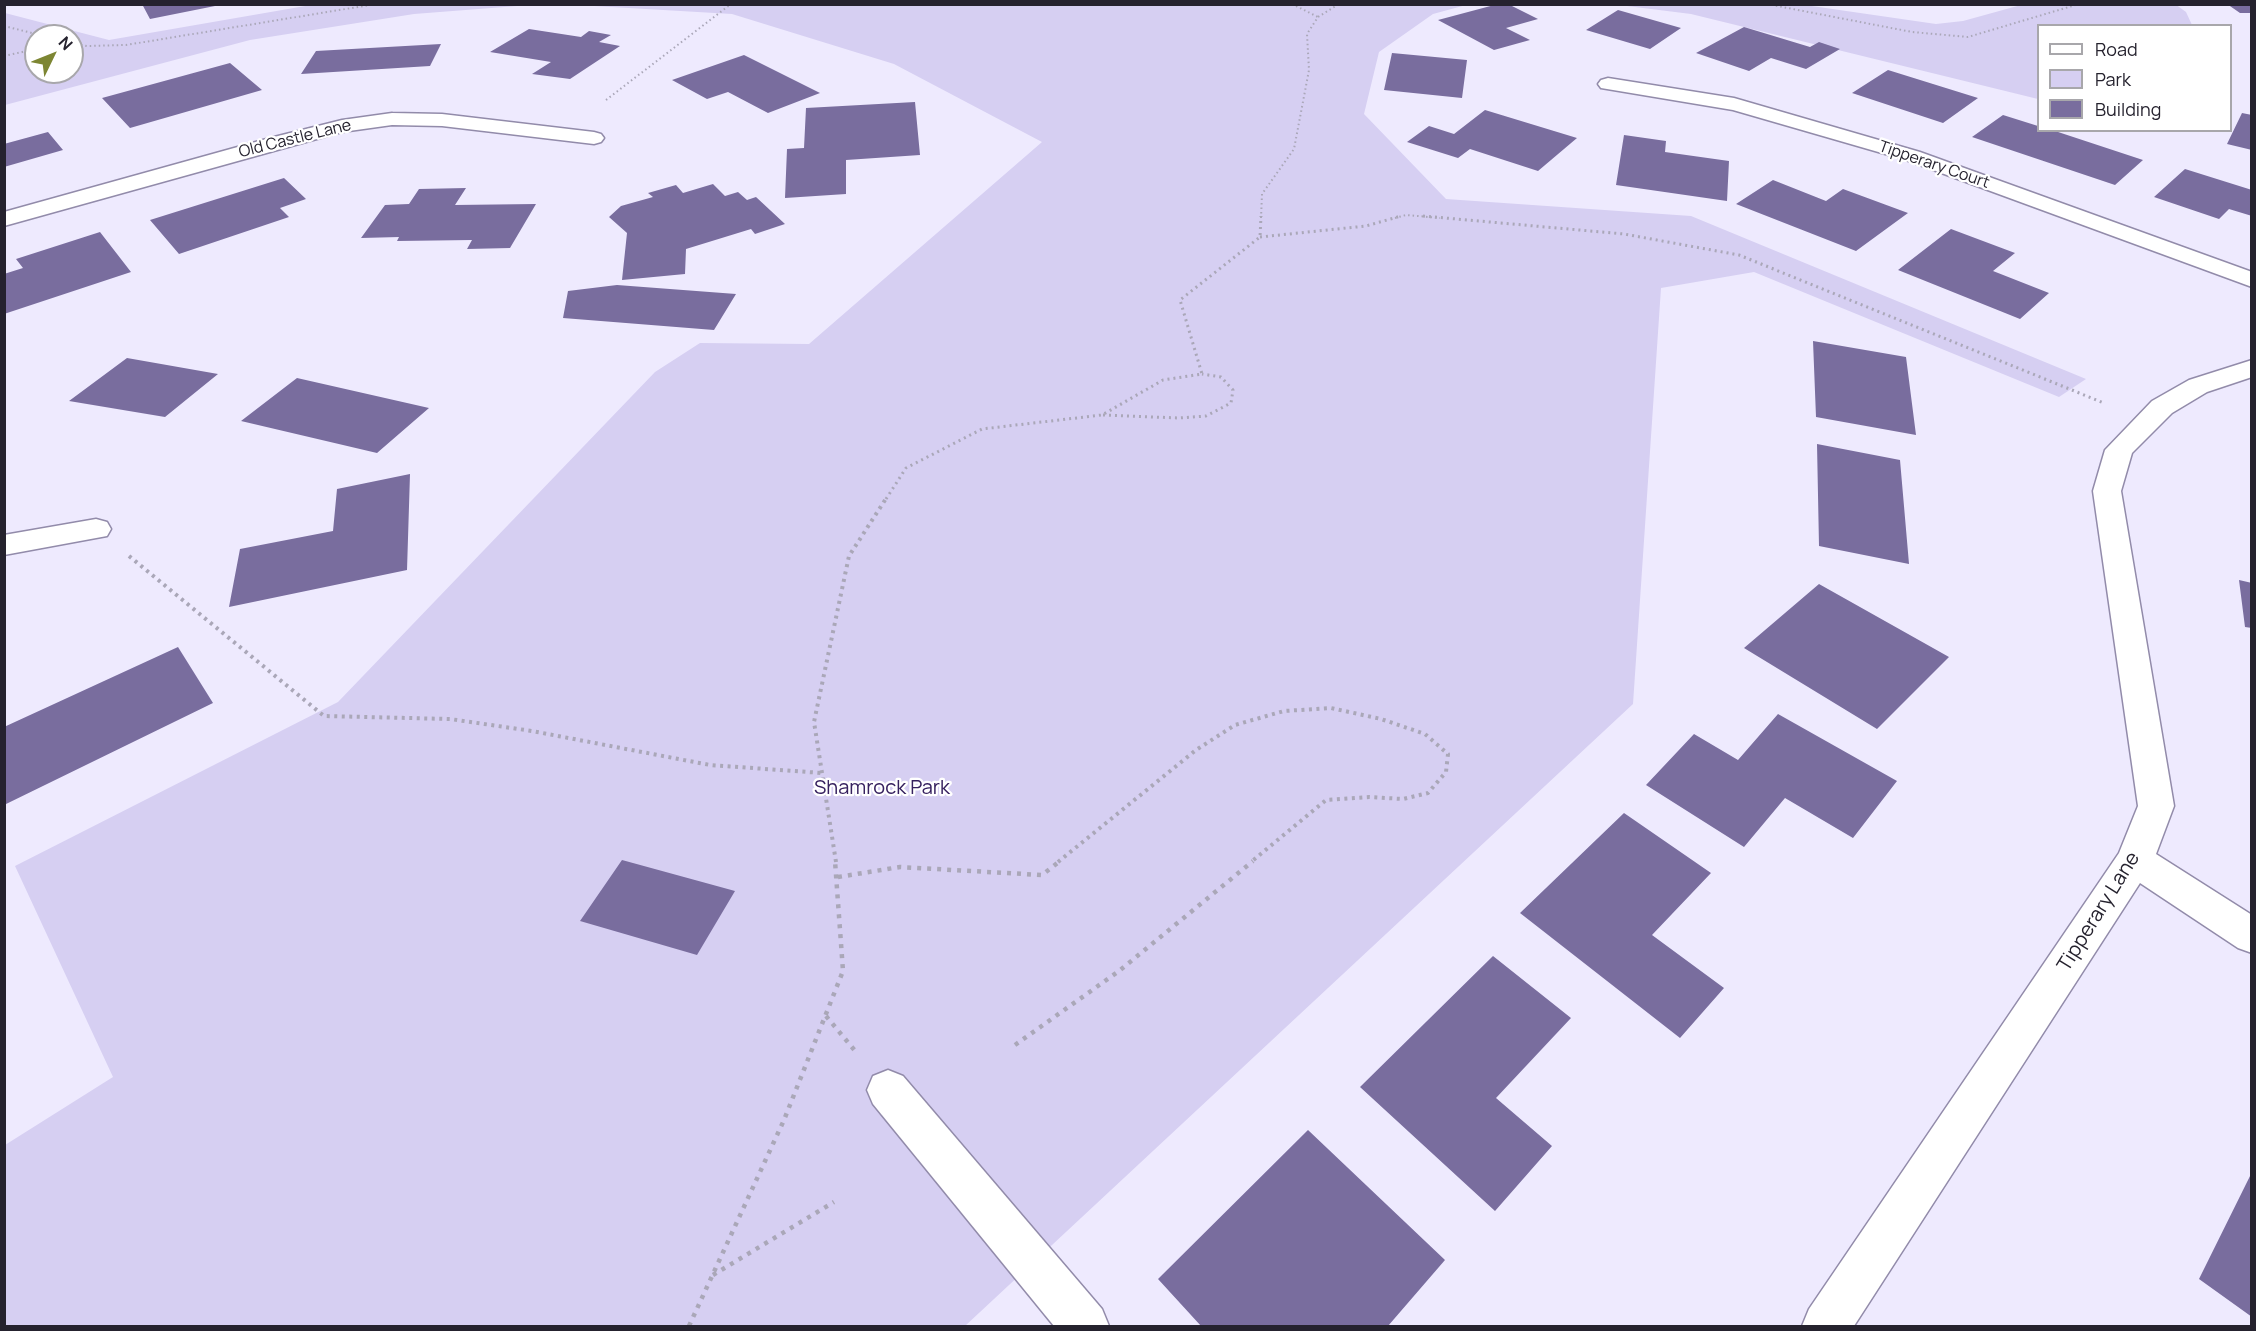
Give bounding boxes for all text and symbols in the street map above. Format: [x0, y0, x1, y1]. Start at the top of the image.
north arrow [24, 24, 84, 84]
legend [2037, 24, 2232, 132]
text: N [54, 31, 78, 55]
text: Road [2095, 37, 2138, 61]
text: Park [2095, 67, 2131, 91]
text: Building [2095, 97, 2161, 121]
street label: Old Castle Lane [237, 116, 353, 162]
street label: Tipperary Court [1876, 137, 1992, 193]
park label: Shamrock Park [814, 776, 950, 800]
street label: Tipperary Lane [2053, 848, 2145, 976]

